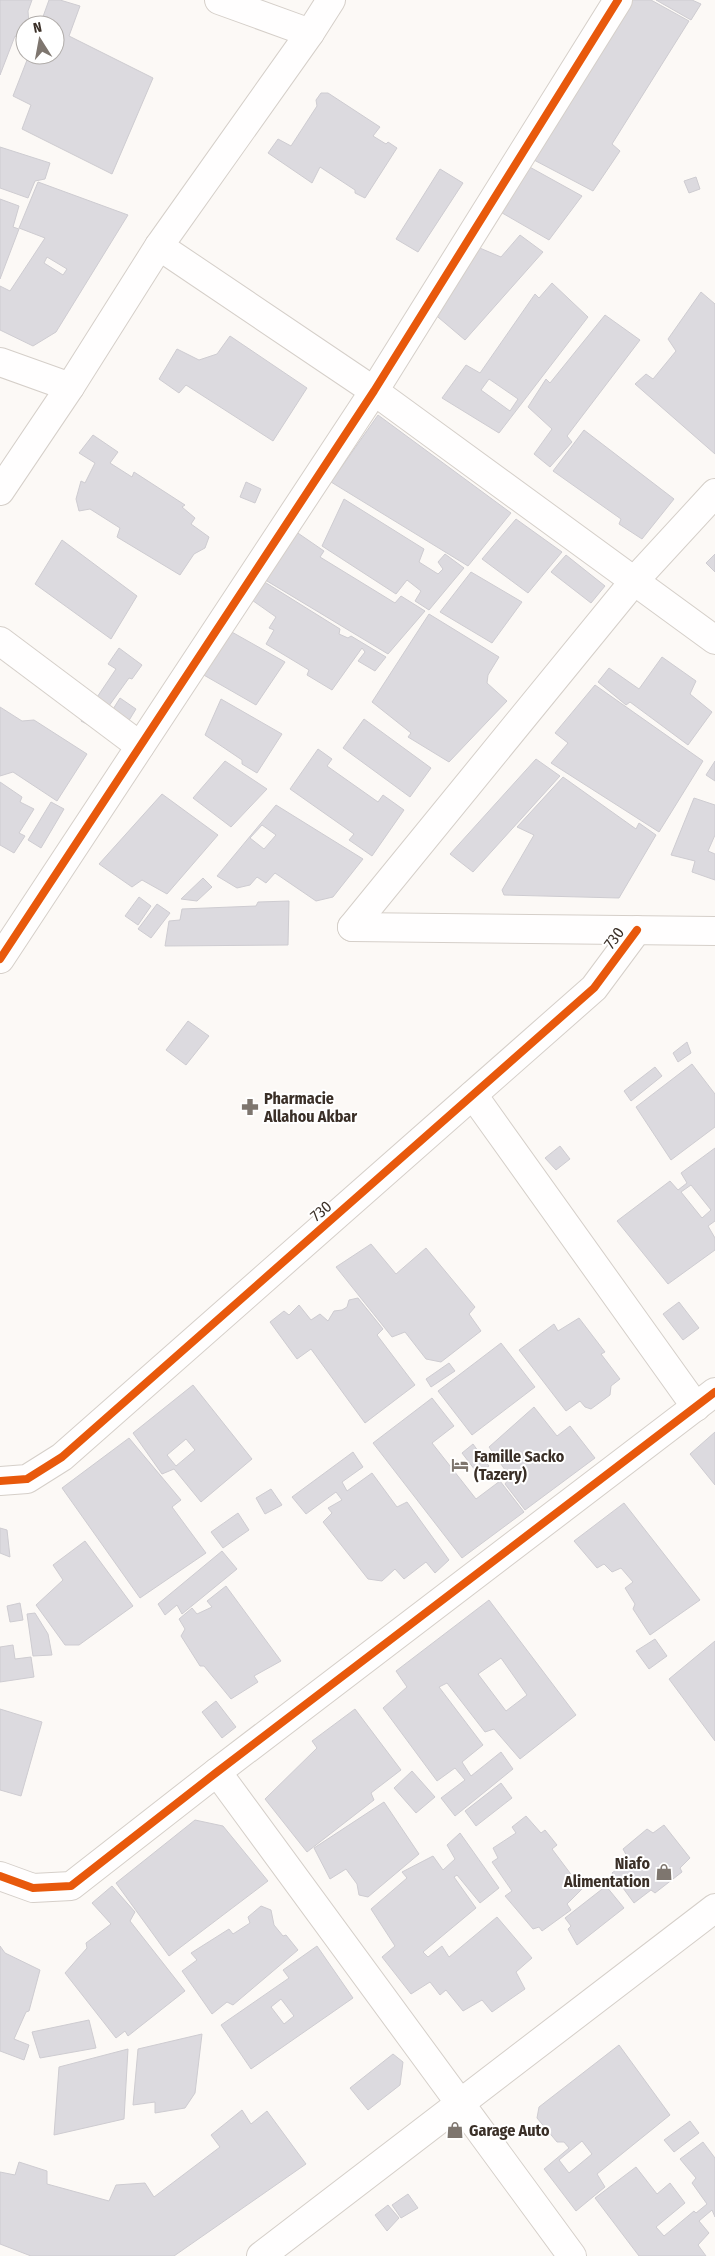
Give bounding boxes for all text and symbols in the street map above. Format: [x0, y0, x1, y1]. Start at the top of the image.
north arrow [15, 15, 65, 65]
text: N [32, 19, 43, 37]
street label: 730 [600, 924, 628, 952]
place label: Pharmacie Allahou Akbar [263, 1089, 357, 1126]
pharmacy icon: Pharmacie Allahou Akbar [240, 1097, 260, 1117]
street label: 730 [306, 1197, 336, 1225]
place label: Famille Sacko (Tazery) [474, 1447, 565, 1484]
hotel icon: Famille Sacko (Tazery) [450, 1455, 470, 1475]
place label: Niafo Alimentation [563, 1854, 650, 1891]
shop icon: Niafo Alimentation [654, 1862, 674, 1882]
shop icon: Garage Auto [445, 2120, 465, 2140]
place label: Garage Auto [469, 2121, 550, 2140]

